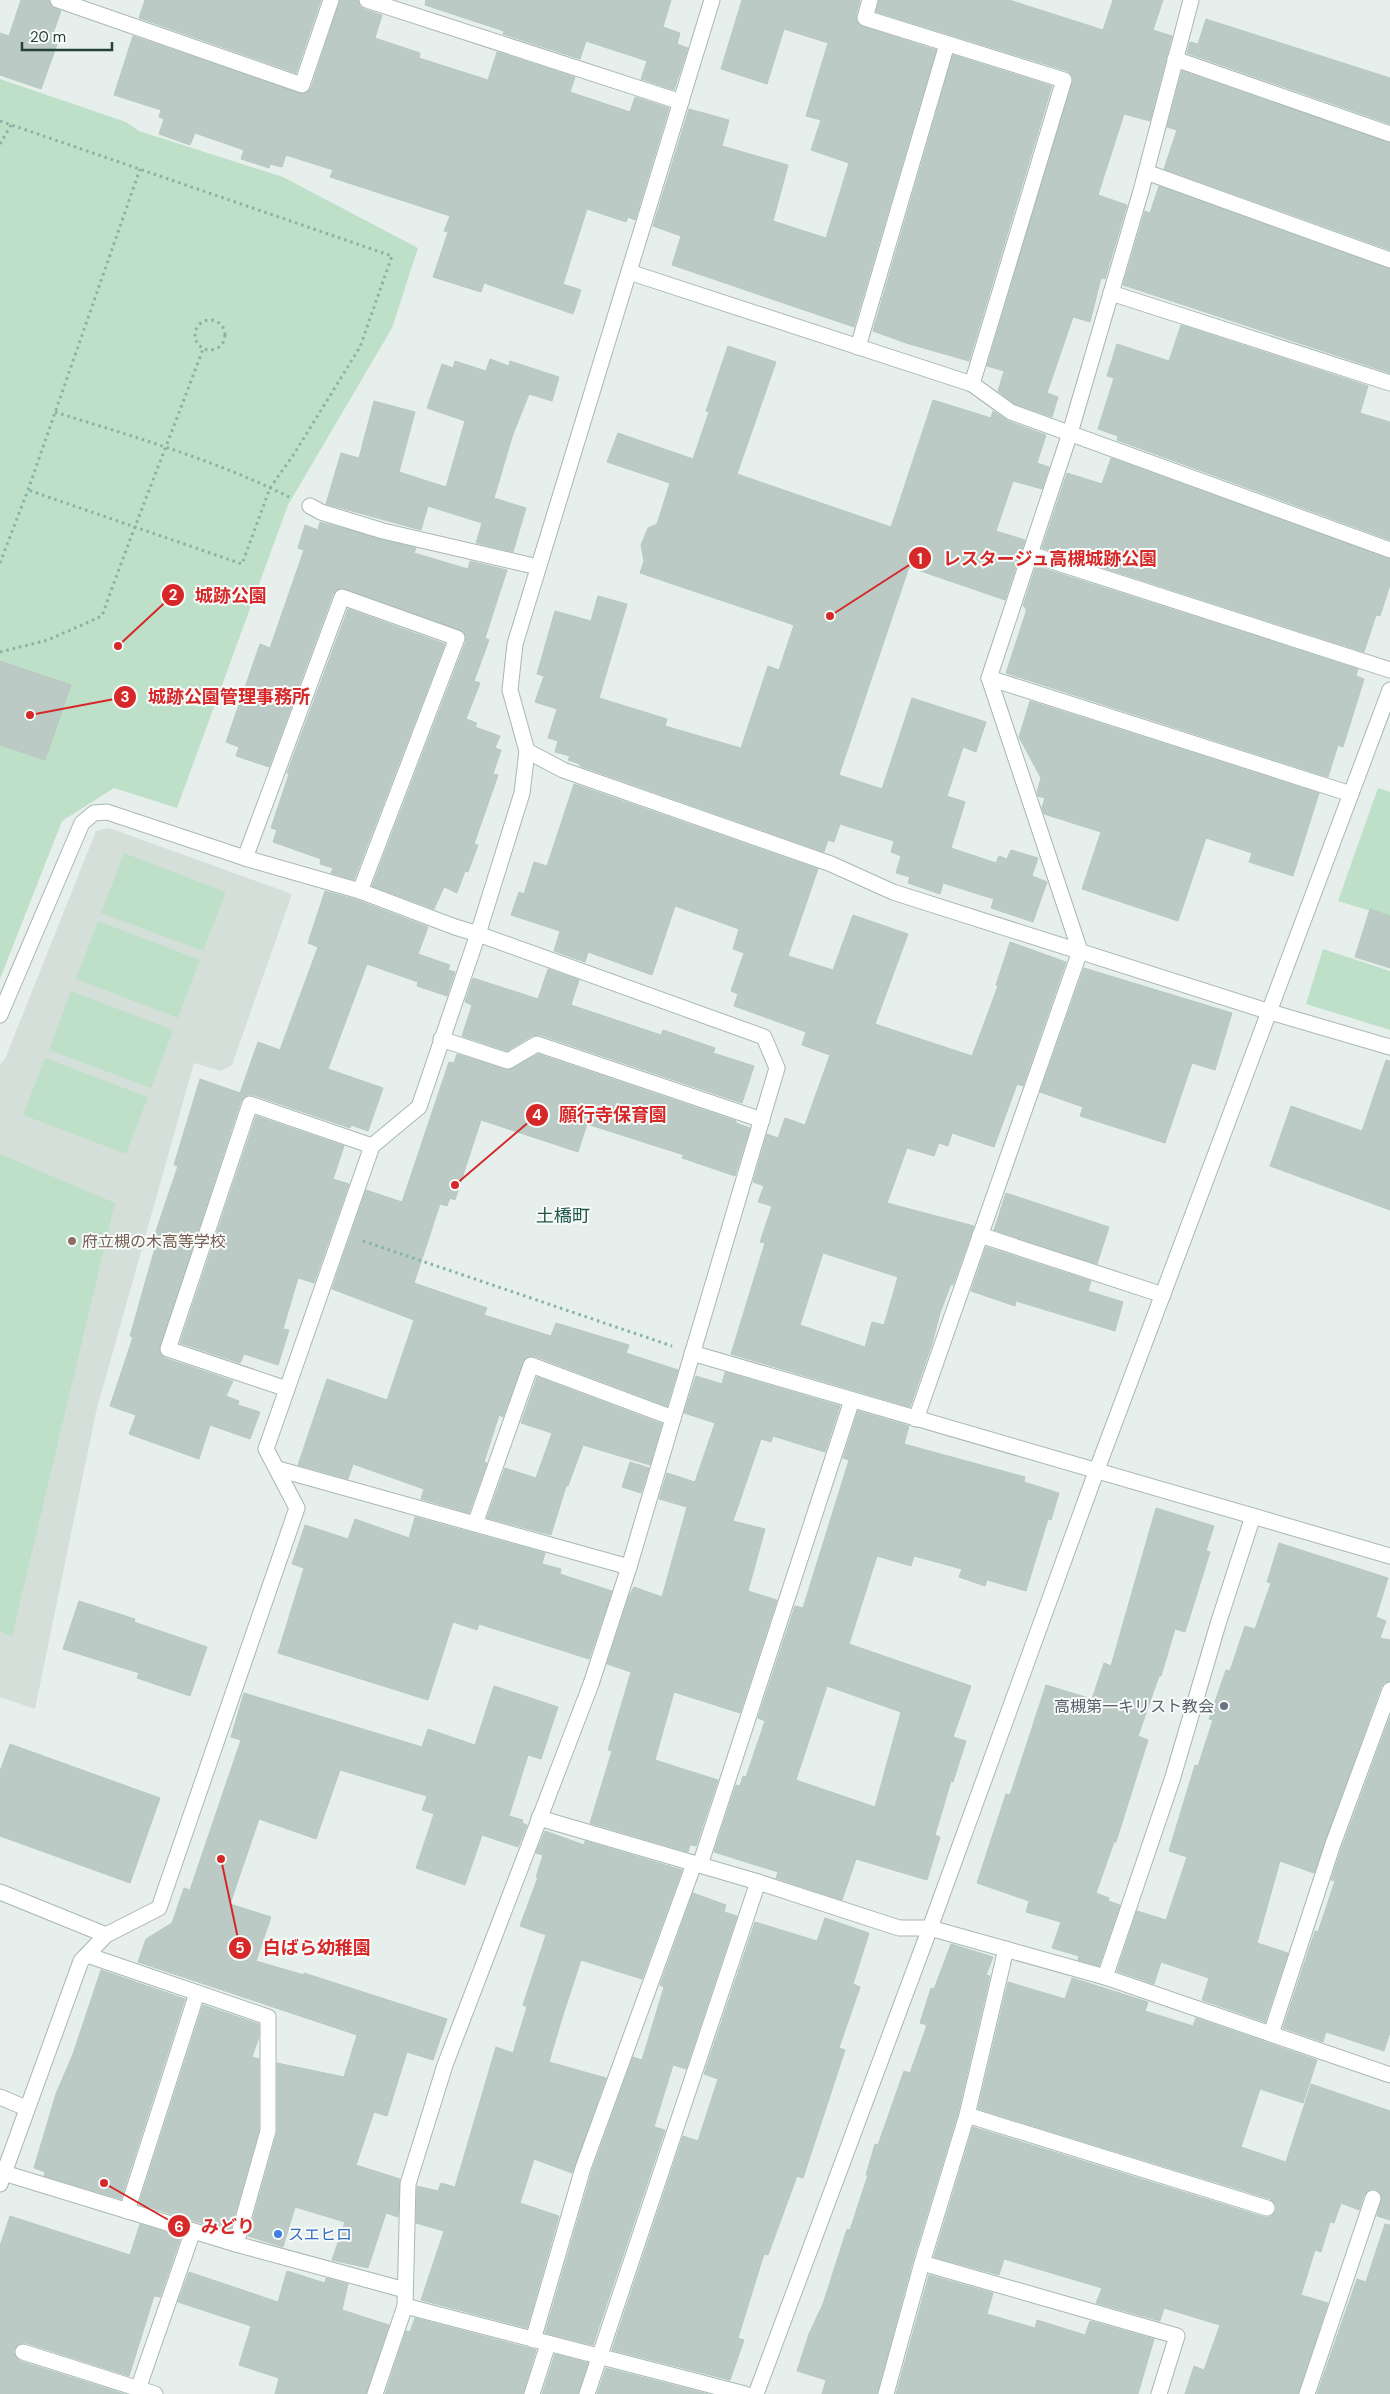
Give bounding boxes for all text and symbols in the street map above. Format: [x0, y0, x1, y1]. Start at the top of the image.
scale bar [22, 20, 112, 52]
text: 20 m [30, 27, 66, 47]
callout: レスタージュ高槻城跡公園 [907, 542, 1168, 575]
text: レスタージュ高槻城跡公園 [943, 547, 1157, 571]
text: 1 [917, 549, 923, 569]
callout: 城跡公園 [160, 579, 277, 612]
text: 城跡公園 [195, 584, 267, 608]
text: 2 [169, 585, 178, 605]
callout: 城跡公園管理事務所 [113, 680, 320, 713]
text: 城跡公園管理事務所 [148, 685, 310, 709]
text: 3 [120, 687, 130, 707]
callout: 願行寺保育園 [524, 1098, 677, 1131]
text: 願行寺保育園 [559, 1103, 667, 1127]
text: 4 [532, 1105, 542, 1125]
district label: 土橋町 [536, 1204, 590, 1228]
place label: 府立槻の木高等学校 [82, 1231, 226, 1252]
marker: 府立槻の木高等学校 [66, 1235, 78, 1247]
place label: 高槻第一キリスト教会 [1054, 1696, 1214, 1717]
marker: 高槻第一キリスト教会 [1218, 1700, 1230, 1712]
callout: 白ばら幼稚園 [228, 1931, 381, 1964]
text: 白ばら幼稚園 [263, 1936, 371, 1960]
text: 5 [235, 1938, 245, 1958]
callout: みどり [166, 2210, 265, 2243]
text: みどり [201, 2215, 255, 2239]
text: 6 [174, 2217, 184, 2237]
place label: スエヒロ [288, 2224, 352, 2245]
marker: スエヒロ [272, 2228, 284, 2240]

